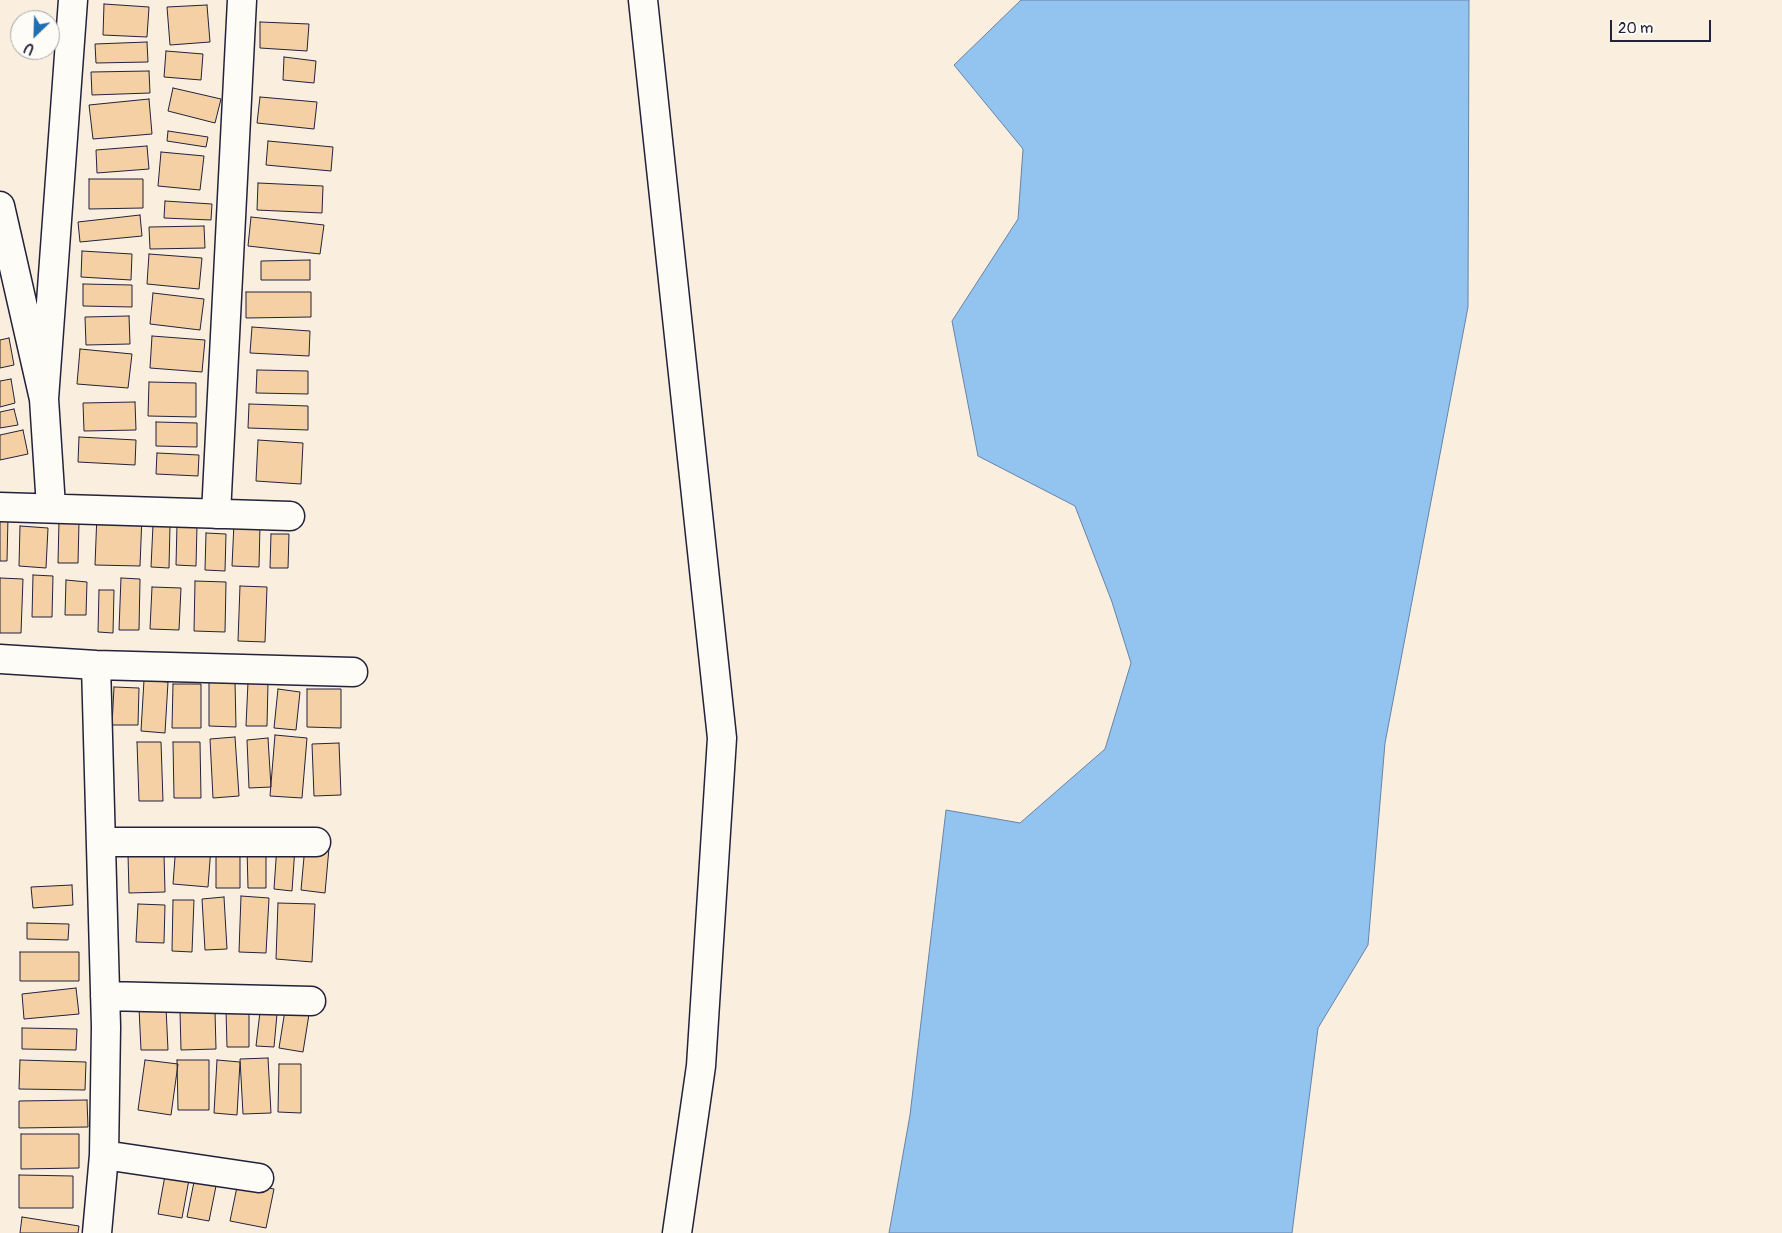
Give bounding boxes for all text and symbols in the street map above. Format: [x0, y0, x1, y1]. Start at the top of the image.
north arrow [10, 10, 60, 60]
scale bar [1612, 10, 1713, 42]
text: 20 m [1618, 19, 1653, 38]
text: U [21, 39, 37, 58]

